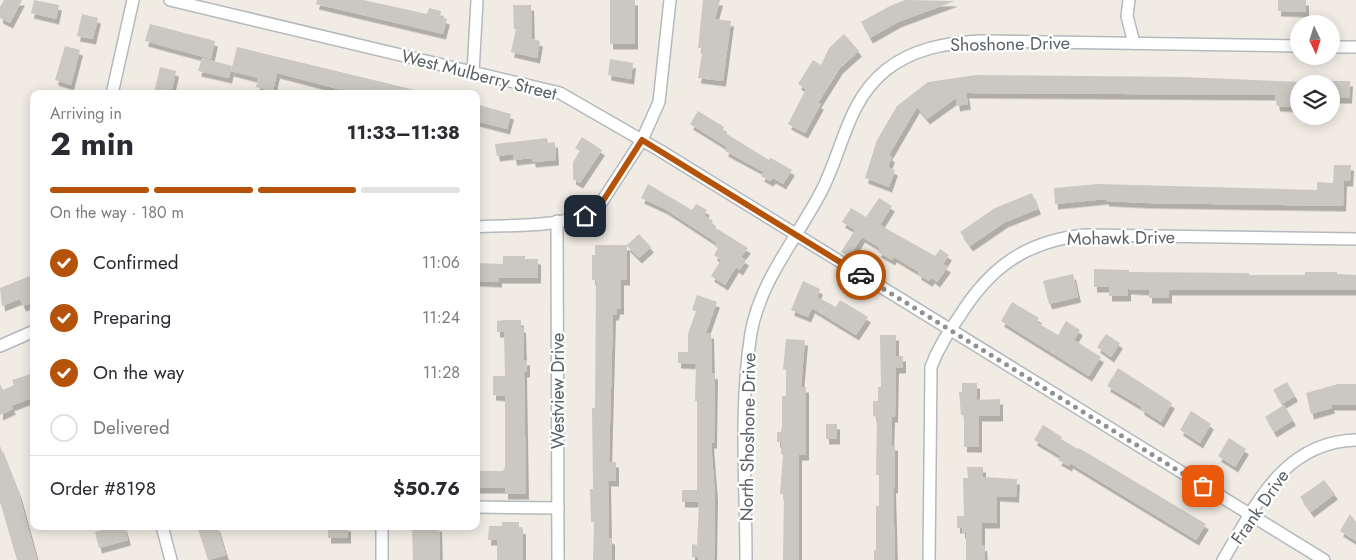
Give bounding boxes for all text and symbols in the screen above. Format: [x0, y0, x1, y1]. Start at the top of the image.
north arrow [1290, 15, 1340, 65]
map controls [1290, 15, 1340, 125]
street label: Shoshone Drive [950, 30, 1070, 58]
street label: West Mulberry Street [398, 43, 560, 107]
button: layers [1290, 75, 1340, 125]
text: Arriving in [50, 102, 122, 125]
text: 11:33–11:38 [347, 119, 460, 146]
text: 2 min [50, 121, 134, 167]
pin [564, 195, 606, 237]
text: On the way · 180 m [50, 201, 184, 224]
icon: home [571, 202, 599, 230]
street label: Mohawk Drive [1067, 224, 1175, 252]
icon: check [50, 249, 78, 277]
text: Confirmed [93, 249, 179, 276]
courier [836, 250, 886, 300]
text: 11:06 [422, 251, 460, 274]
icon: car [847, 261, 875, 289]
icon: check [50, 304, 78, 332]
text: Preparing [93, 304, 171, 331]
text: 11:24 [422, 306, 460, 329]
street label: Westview Drive [545, 333, 571, 449]
street label: North Shoshone Drive [734, 352, 762, 522]
icon: check [50, 359, 78, 387]
text: On the way [93, 359, 184, 386]
text: 11:28 [423, 361, 460, 384]
text: Delivered [93, 414, 170, 441]
street label: Frank Drive [1225, 464, 1295, 550]
pin [1182, 465, 1224, 507]
icon: bag [1189, 472, 1217, 500]
text: Order #8198 [50, 475, 156, 502]
text: $50.76 [393, 475, 460, 502]

